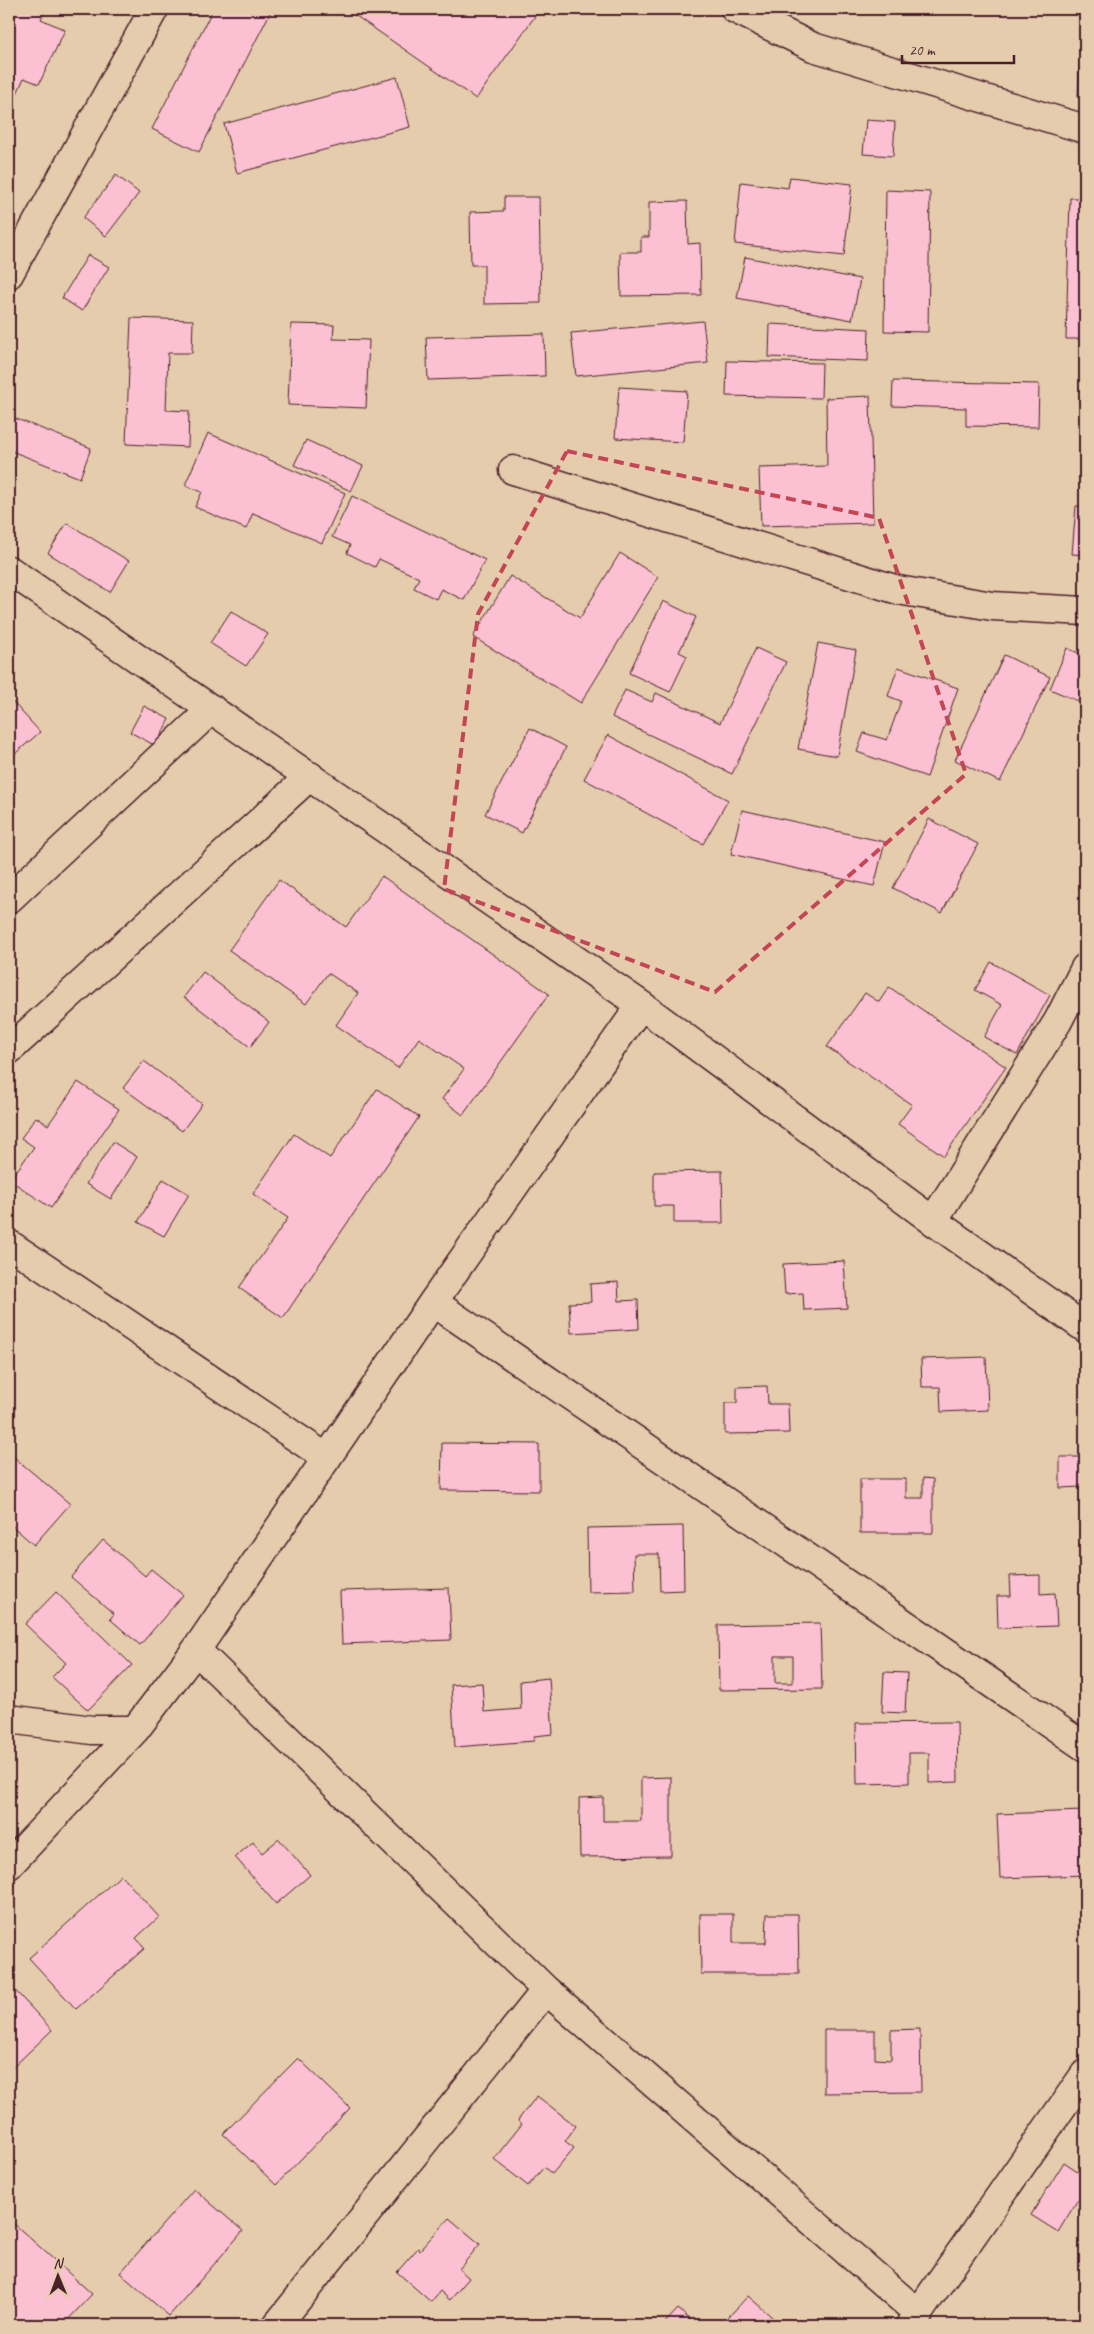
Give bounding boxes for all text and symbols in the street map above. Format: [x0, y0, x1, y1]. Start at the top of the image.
scale bar [902, 32, 1014, 64]
text: 20 m [909, 41, 936, 60]
north arrow [32, 2252, 82, 2302]
text: N [53, 2255, 65, 2272]

